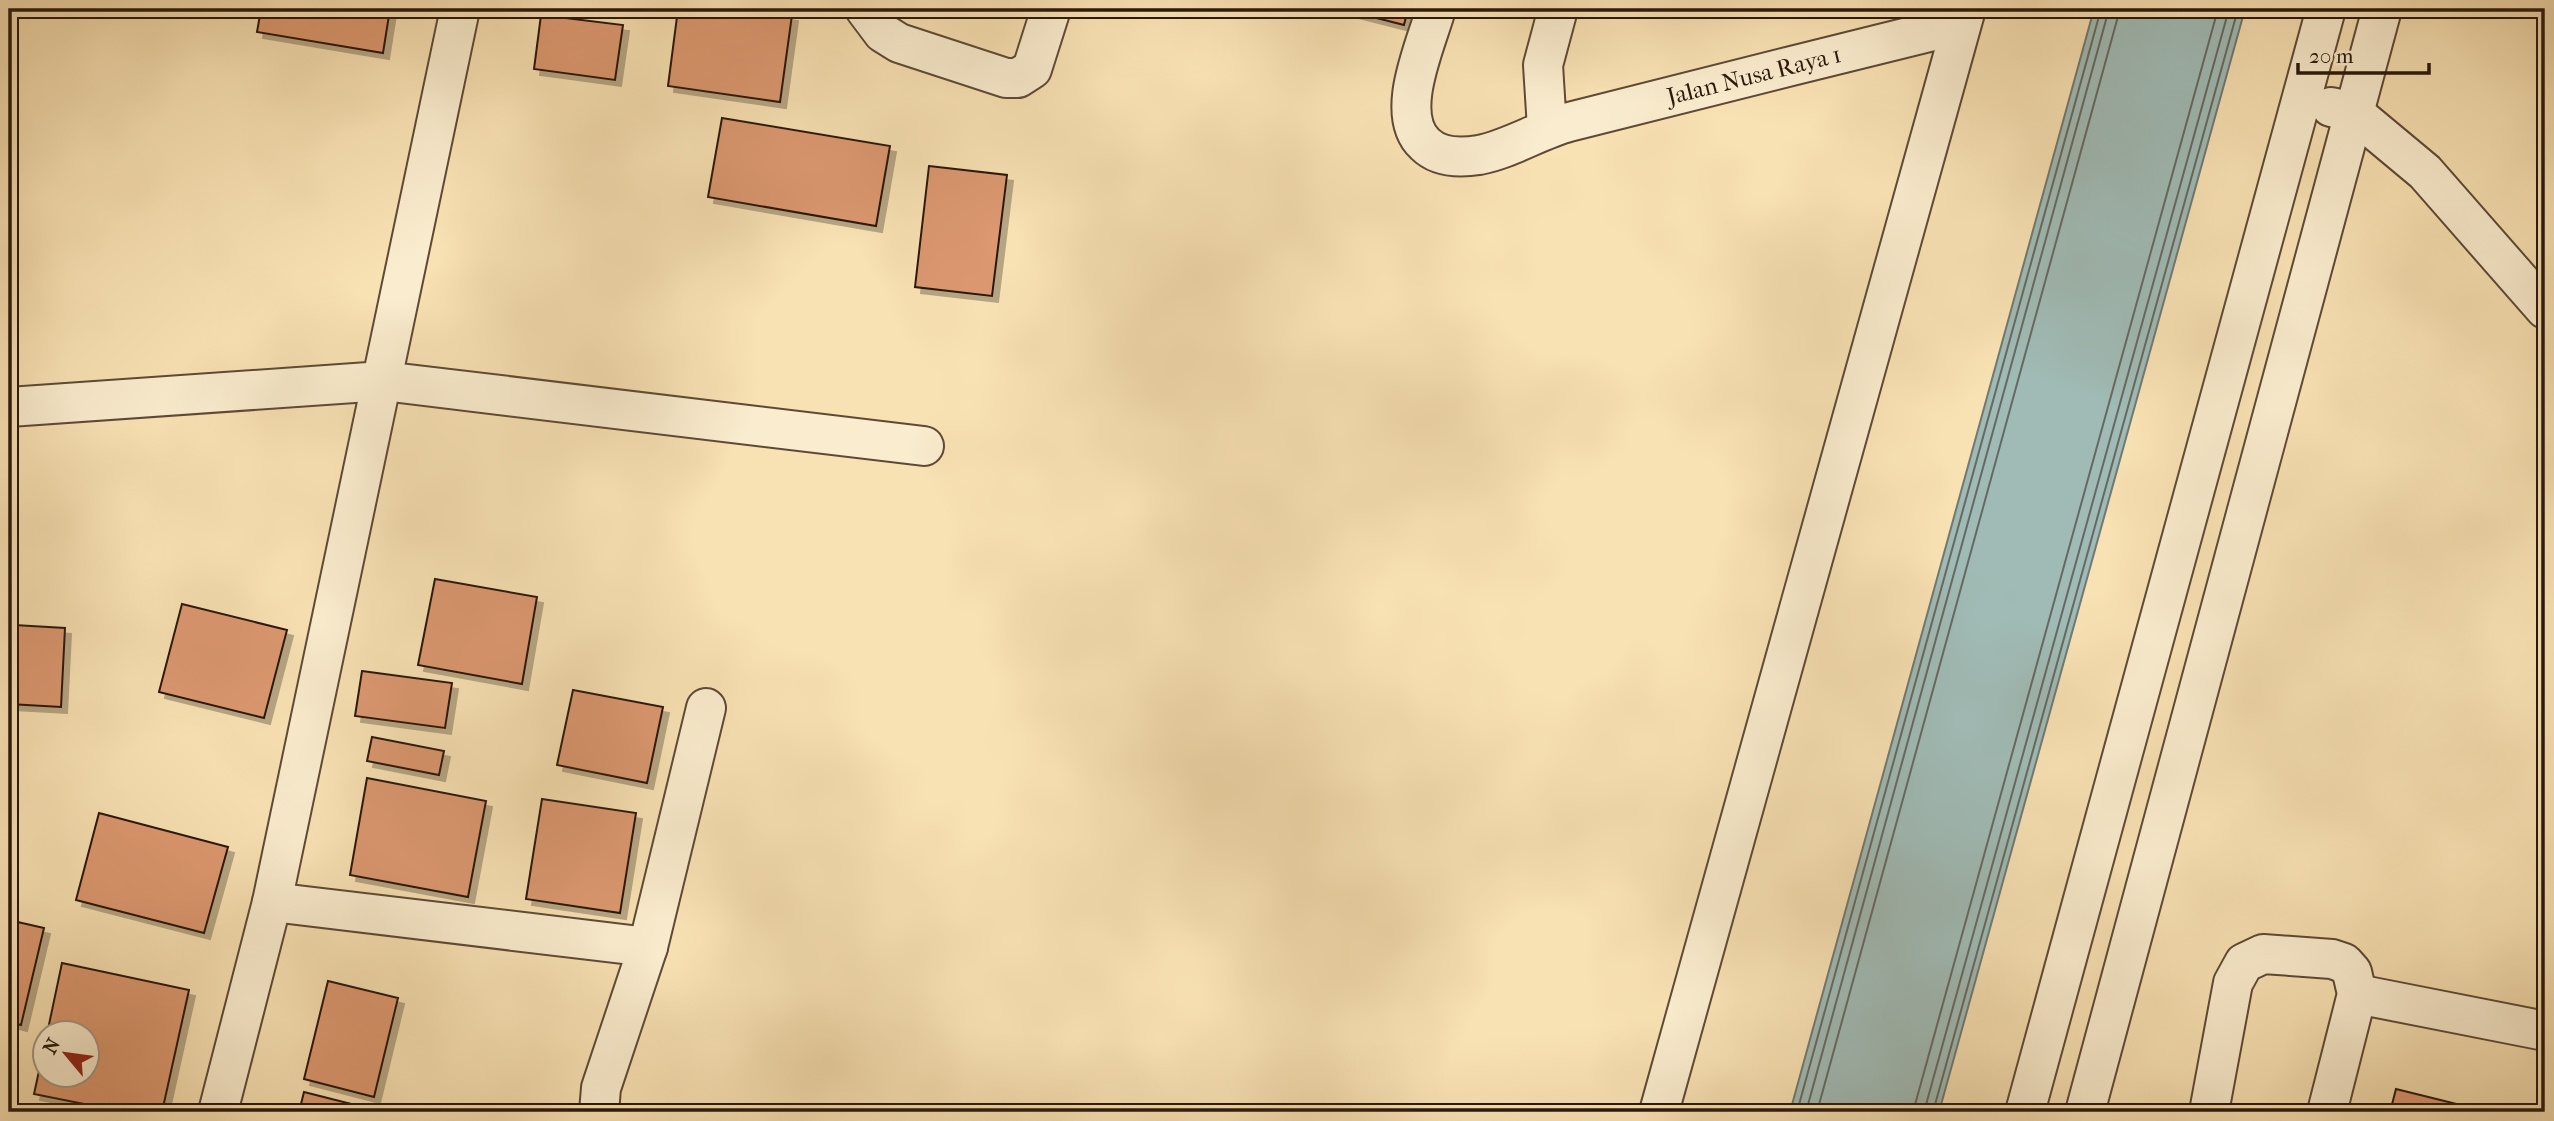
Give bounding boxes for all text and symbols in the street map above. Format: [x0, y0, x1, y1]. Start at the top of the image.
scale bar [2298, 32, 2430, 76]
street label: Jalan Nusa Raya 1 [1662, 40, 1844, 111]
text: 20 m [2309, 44, 2354, 68]
north arrow [32, 1020, 102, 1090]
text: N [39, 1034, 65, 1058]

